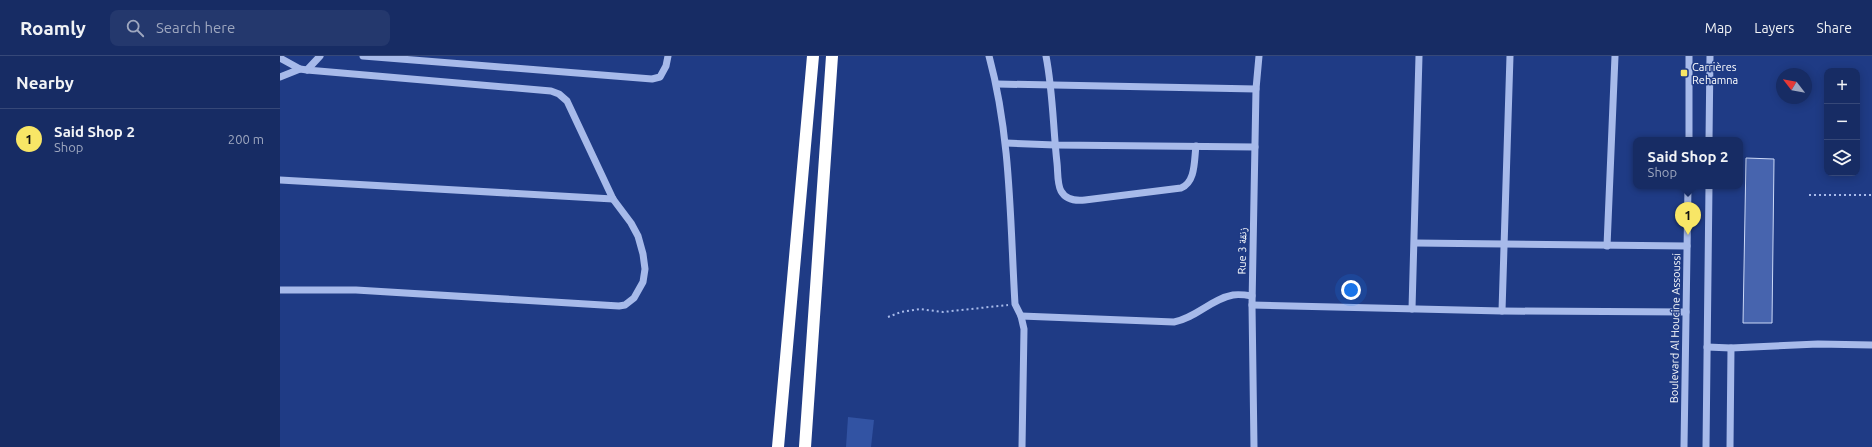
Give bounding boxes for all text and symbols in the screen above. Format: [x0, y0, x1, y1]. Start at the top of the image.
search box [110, 10, 390, 46]
text: Roamly [20, 17, 86, 39]
icon: search [124, 17, 146, 39]
text: Search here [156, 19, 235, 36]
text: Map [1705, 20, 1732, 36]
text: Layers [1754, 20, 1794, 36]
text: Share [1816, 20, 1852, 36]
place label: Carrières Rehamna [1692, 61, 1738, 86]
marker: Carrières Rehamna [1679, 68, 1689, 78]
north arrow [1776, 68, 1812, 104]
map controls [1824, 68, 1860, 176]
button: + [1824, 68, 1860, 104]
text: Nearby [16, 73, 74, 92]
button: − [1824, 104, 1860, 140]
text: Said Shop 2 [54, 123, 135, 140]
text: 1 [25, 132, 33, 146]
text: 200 m [228, 132, 264, 146]
popup [1633, 137, 1743, 189]
text: Shop [54, 140, 83, 154]
button: layers [1824, 140, 1860, 176]
text: Said Shop 2 [1648, 148, 1728, 165]
text: Shop [1648, 165, 1677, 179]
pin: 1 [1675, 202, 1701, 235]
street label: Rue 3 زنقة [1236, 227, 1248, 275]
street label: Boulevard Al Houcine Assoussi [1668, 253, 1682, 403]
your location [1341, 280, 1361, 300]

